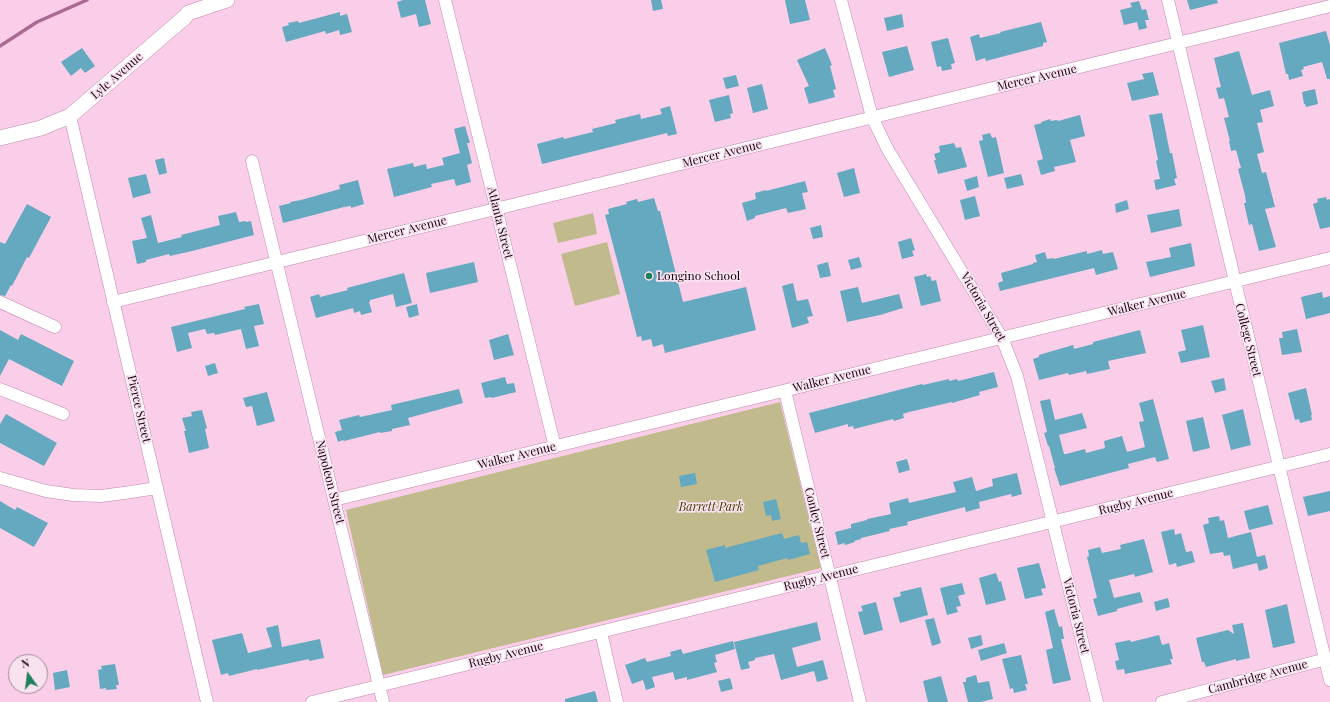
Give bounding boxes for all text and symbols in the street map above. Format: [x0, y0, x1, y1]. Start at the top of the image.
street label: Lyle Avenue [88, 50, 146, 102]
street label: Mercer Avenue [996, 62, 1078, 94]
street label: Mercer Avenue [681, 137, 763, 171]
street label: Atlanta Street [484, 185, 516, 261]
street label: Mercer Avenue [366, 213, 448, 247]
place label: Longino School [657, 269, 740, 283]
street label: Victoria Street [957, 270, 1009, 344]
marker: Longino School [644, 271, 654, 281]
street label: Walker Avenue [1106, 286, 1188, 320]
street label: College Street [1232, 302, 1264, 378]
street label: Walker Avenue [791, 362, 873, 396]
street label: Pierce Street [124, 374, 154, 444]
street label: Napoleon Street [313, 439, 347, 525]
street label: Walker Avenue [476, 439, 558, 473]
street label: Conley Street [801, 486, 833, 560]
street label: Rugby Avenue [1097, 486, 1175, 518]
park label: Barrett Park [679, 500, 743, 514]
street label: Rugby Avenue [782, 562, 860, 594]
street label: Victoria Street [1060, 577, 1092, 655]
street label: Rugby Avenue [467, 639, 545, 671]
north arrow [8, 654, 48, 694]
text: N [20, 655, 31, 671]
street label: Cambridge Avenue [1207, 657, 1309, 697]

